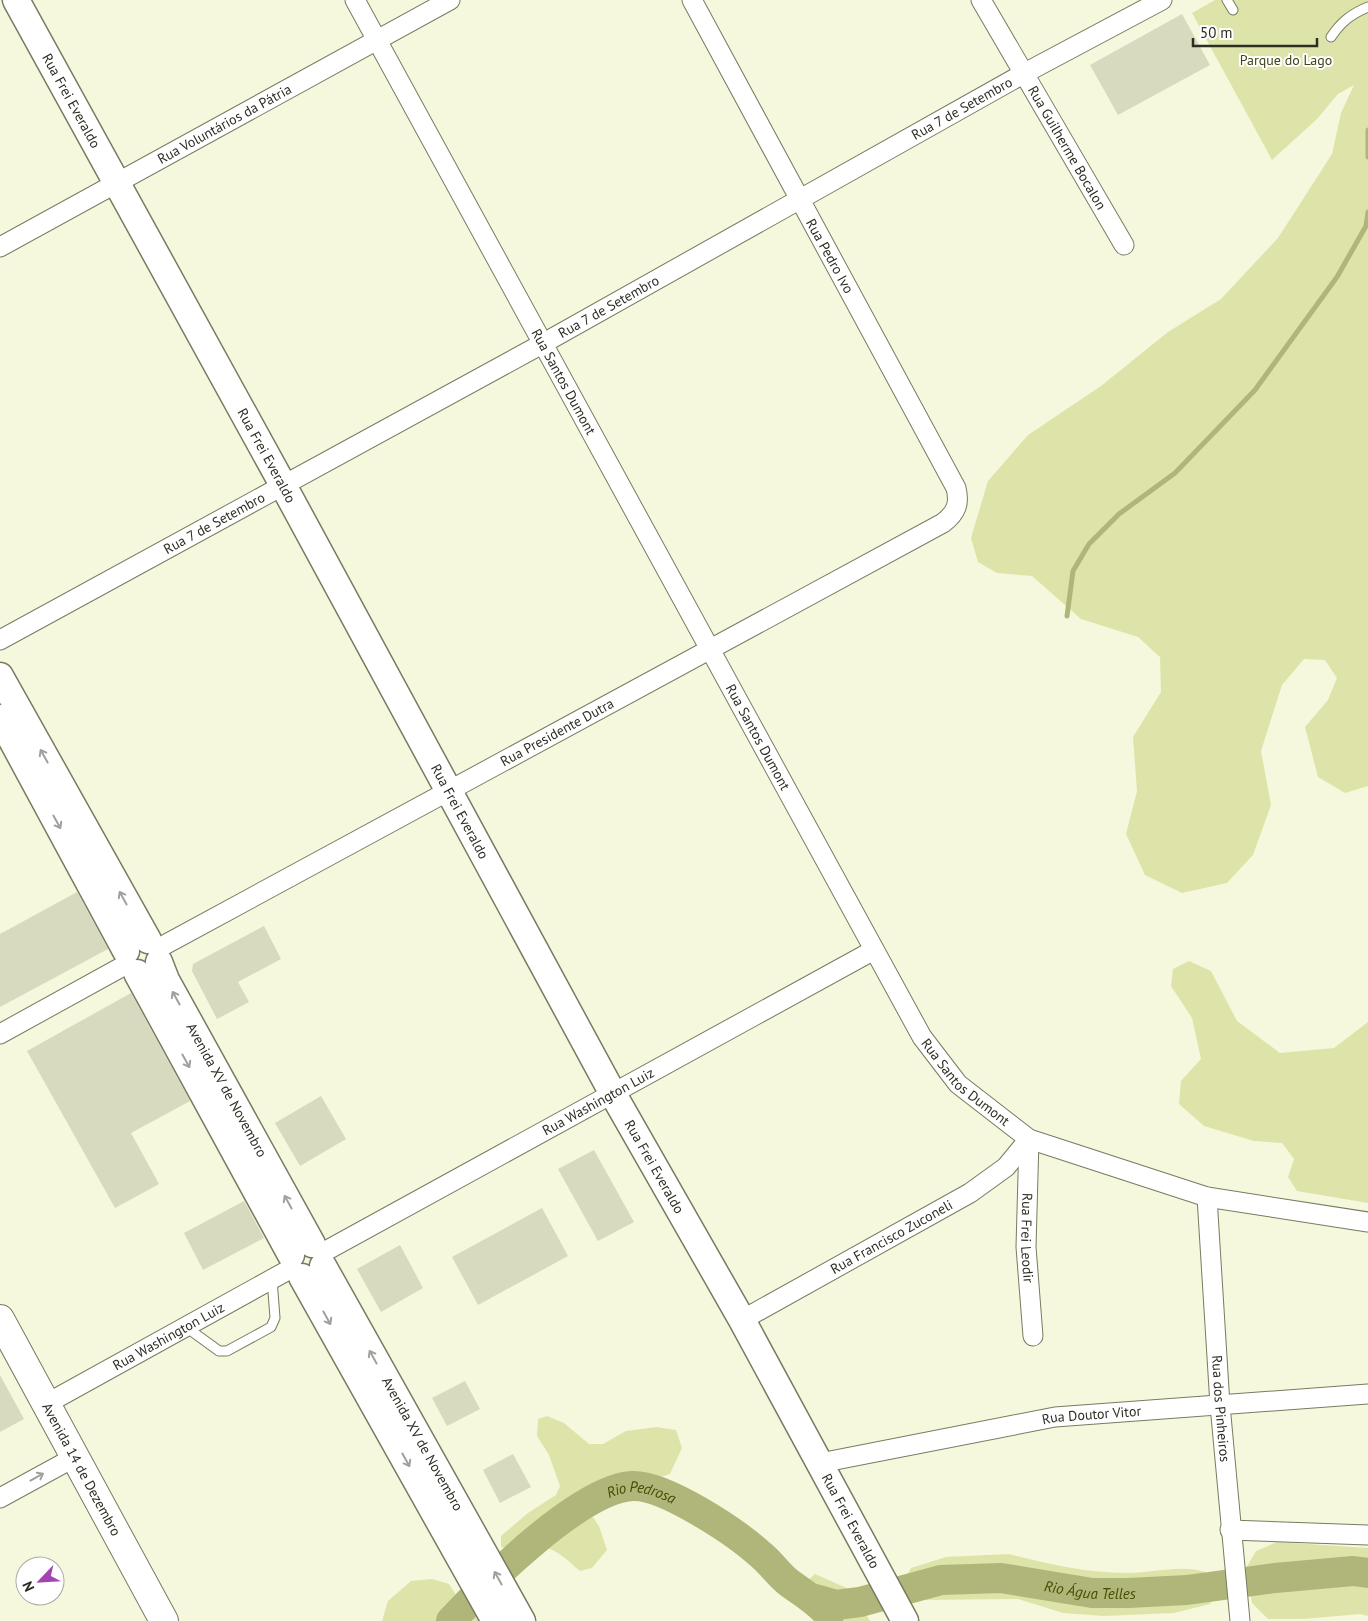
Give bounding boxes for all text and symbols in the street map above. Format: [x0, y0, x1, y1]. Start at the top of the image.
scale bar [1193, 15, 1317, 47]
text: 50 m [1200, 23, 1233, 42]
street label: Rua Frei Everaldo [38, 50, 105, 151]
park label: Parque do Lago [1240, 51, 1332, 69]
street label: Rua 7 de Setembro [908, 73, 1015, 144]
street label: Rua Voluntários da Pátria [154, 80, 295, 168]
street label: Rua Guilherme Bocalon [1024, 82, 1110, 213]
street label: Rua Pedro Ivo [802, 216, 858, 296]
street label: Rua 7 de Setembro [555, 271, 662, 342]
street label: Rua Santos Dumont [527, 325, 600, 438]
street label: Rua Frei Everaldo [234, 405, 300, 506]
street label: Rua 7 de Setembro [160, 488, 268, 558]
street label: Rua Santos Dumont [722, 681, 794, 793]
street label: Rua Presidente Dutra [497, 694, 617, 770]
one-way arrow [39, 749, 49, 764]
street label: Rua Frei Everaldo [427, 761, 493, 862]
one-way arrow [52, 815, 62, 830]
one-way arrow [118, 891, 127, 906]
one-way arrow [171, 991, 180, 1006]
street label: Avenida XV de Novembro [182, 1020, 271, 1160]
street label: Rua Santos Dumont [917, 1035, 1014, 1130]
one-way arrow [182, 1053, 192, 1068]
street label: Rua Washington Luiz [539, 1064, 657, 1139]
street label: Rua Frei Everaldo [621, 1117, 688, 1217]
street label: Rua Frei Leodir [1017, 1193, 1038, 1284]
one-way arrow [283, 1195, 292, 1210]
street label: Rua Francisco Zuconeli [827, 1196, 956, 1278]
street label: Rua Washington Luiz [110, 1298, 227, 1374]
one-way arrow [322, 1311, 332, 1325]
one-way arrow [368, 1351, 378, 1365]
street label: Rua dos Pinheiros [1208, 1355, 1234, 1463]
street label: Avenida XV de Novembro [378, 1374, 467, 1514]
street label: Avenida 14 de Dezembro [38, 1399, 125, 1539]
street label: Rua Doutor Vitor [1040, 1402, 1142, 1428]
one-way arrow [401, 1453, 411, 1467]
street label: Rua Frei Everaldo [818, 1470, 884, 1571]
one-way arrow [30, 1472, 44, 1482]
water label: Rio Pedrosa [603, 1476, 680, 1508]
north arrow [15, 1556, 65, 1606]
one-way arrow [493, 1571, 502, 1586]
water label: Rio Água Telles [1043, 1576, 1136, 1603]
text: N [18, 1579, 38, 1594]

